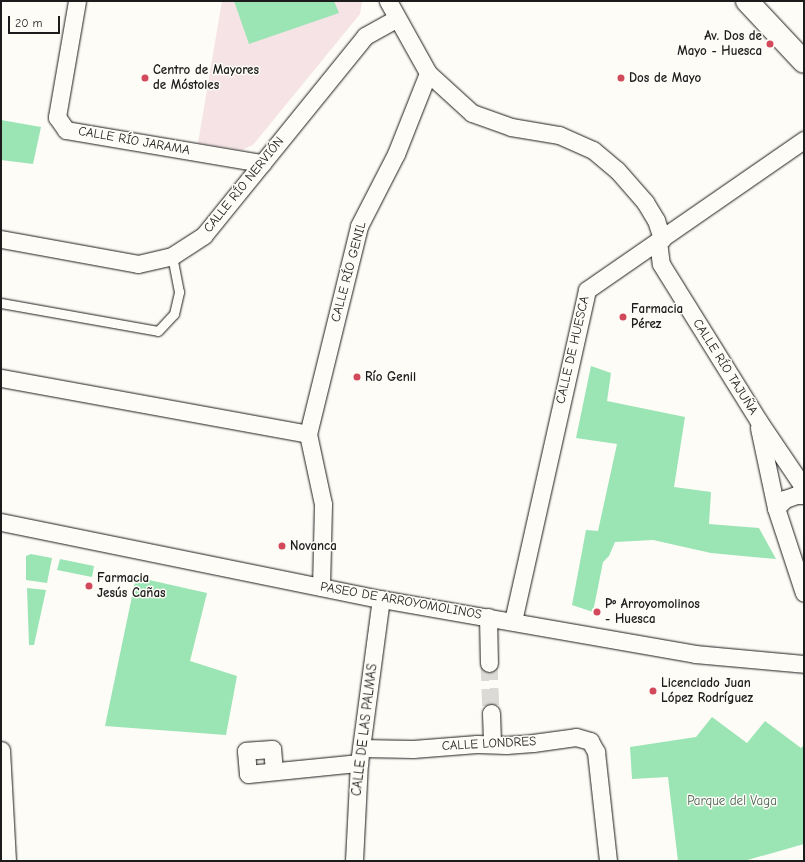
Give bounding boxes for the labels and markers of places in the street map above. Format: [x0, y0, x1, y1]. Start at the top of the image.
place label: Av. Dos de Mayo - Huesca [677, 29, 762, 60]
marker: Av. Dos de Mayo - Huesca [765, 39, 775, 49]
place label: Centro de Mayores de Móstoles [153, 63, 259, 94]
place label: Dos de Mayo [629, 70, 701, 86]
marker: Centro de Mayores de Móstoles [140, 73, 150, 83]
marker: Dos de Mayo [616, 73, 626, 83]
place label: Farmacia Pérez [631, 302, 683, 333]
marker: Farmacia Pérez [618, 312, 628, 322]
place label: Río Genil [365, 369, 416, 385]
marker: Río Genil [352, 372, 362, 382]
place label: Novanca [290, 538, 337, 554]
marker: Novanca [277, 541, 287, 551]
place label: Farmacia Jesús Cañas [97, 571, 166, 602]
marker: Farmacia Jesús Cañas [84, 581, 94, 591]
place label: Pº Arroyomolinos - Huesca [605, 597, 700, 628]
marker: Pº Arroyomolinos - Huesca [592, 607, 602, 617]
place label: Licenciado Juan López Rodríguez [661, 676, 753, 707]
marker: Licenciado Juan López Rodríguez [648, 686, 658, 696]

